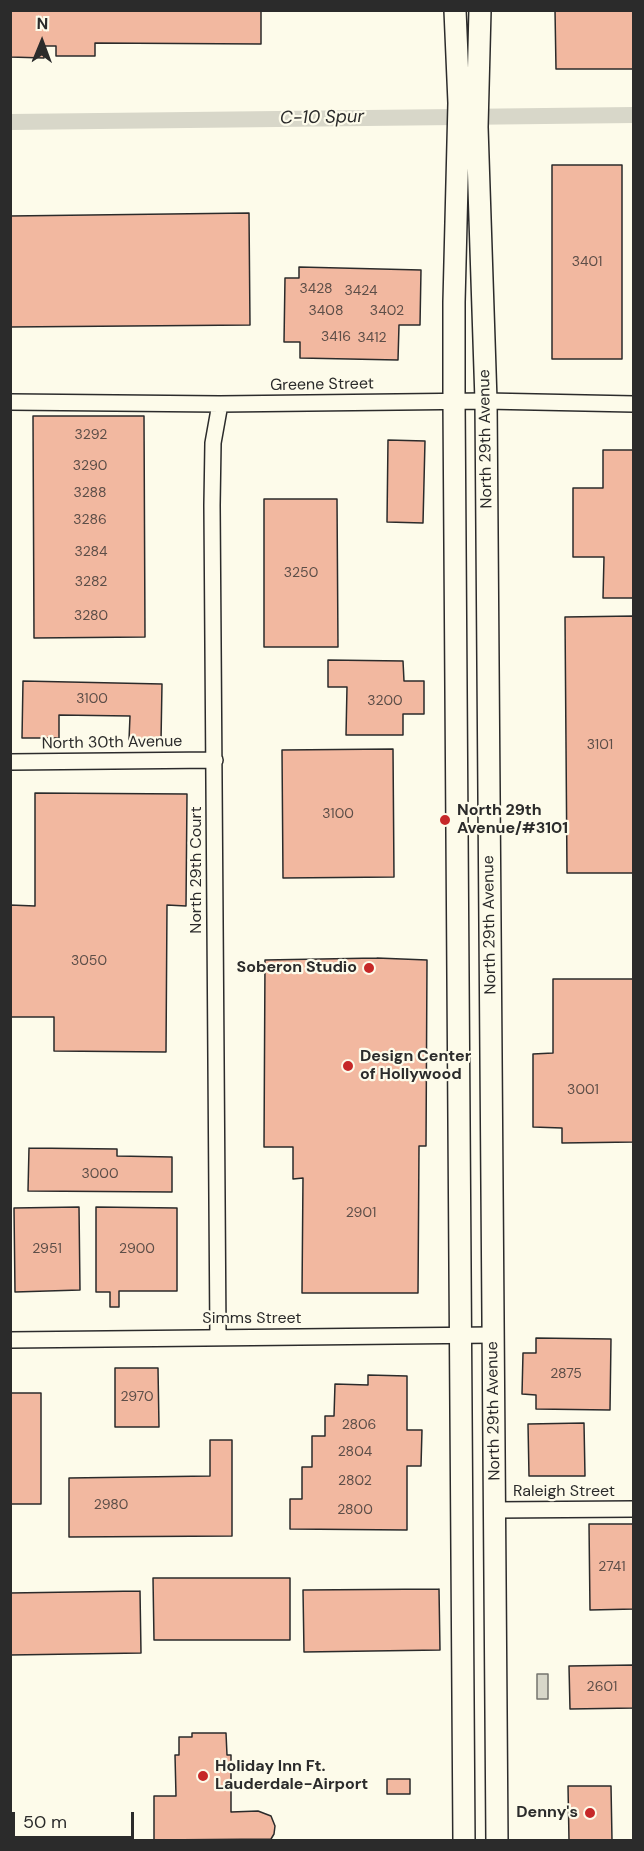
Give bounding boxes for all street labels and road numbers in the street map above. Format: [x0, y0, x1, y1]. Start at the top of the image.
street label: North 29th Avenue [475, 369, 497, 509]
street label: Greene Street [270, 374, 374, 396]
street label: North 30th Avenue [41, 732, 183, 754]
street label: North 29th Court [187, 806, 207, 934]
street label: North 29th Avenue [479, 855, 501, 995]
street label: Simms Street [202, 1309, 302, 1329]
street label: North 29th Avenue [483, 1341, 505, 1481]
street label: Raleigh Street [513, 1482, 615, 1502]

